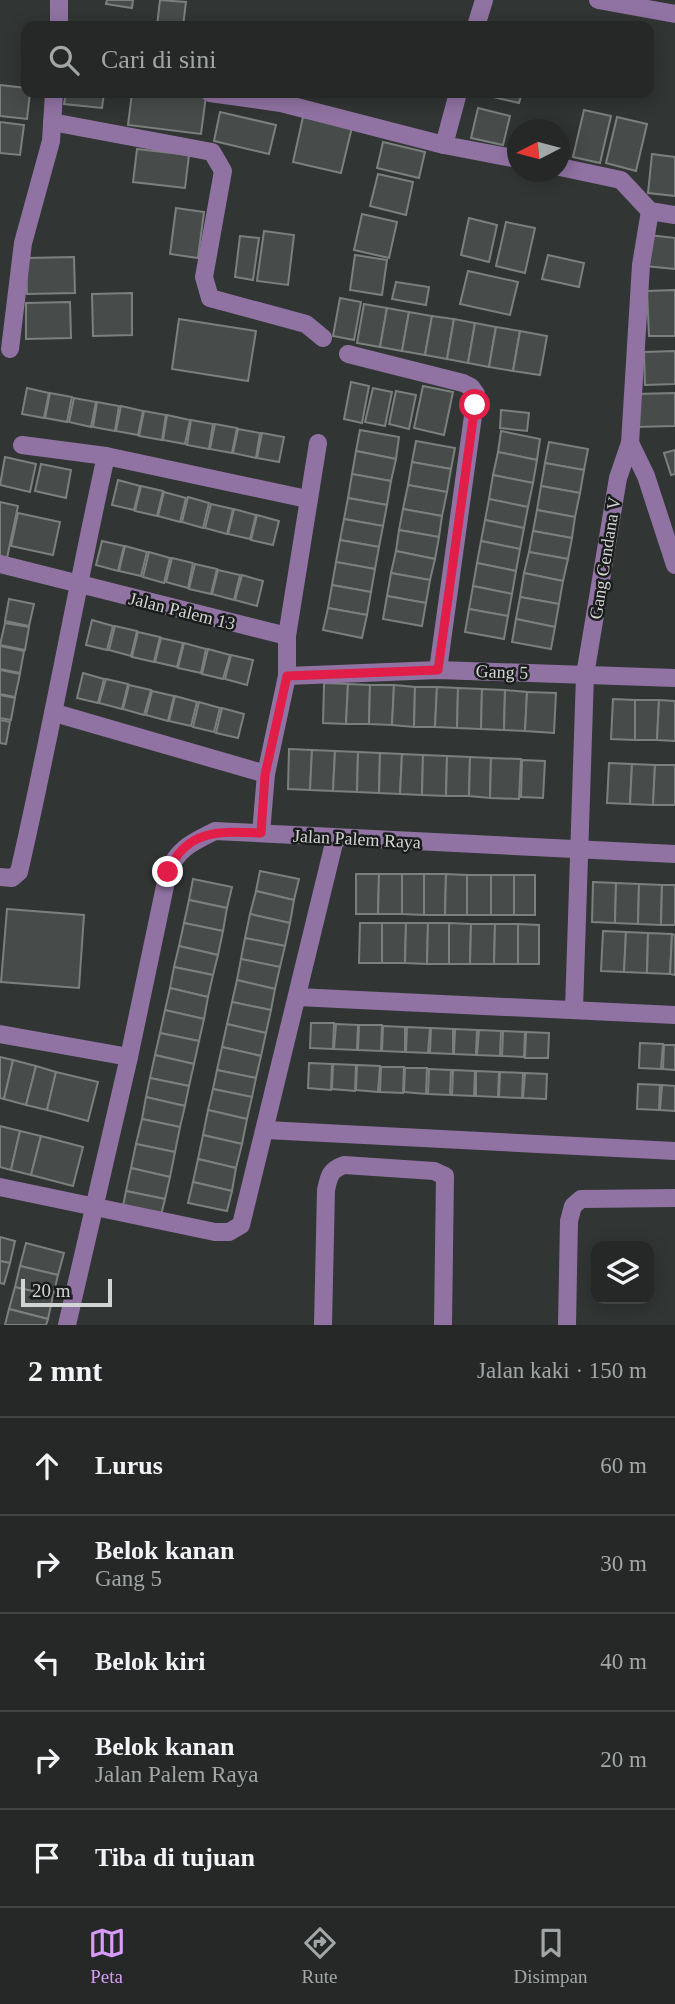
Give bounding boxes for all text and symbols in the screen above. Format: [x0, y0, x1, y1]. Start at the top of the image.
search box [21, 21, 654, 98]
icon: search [45, 41, 83, 79]
text: Cari di sini [101, 45, 217, 74]
north arrow [507, 119, 570, 182]
route start [459, 389, 490, 420]
street label: Gang Cendana V [585, 495, 625, 621]
street label: Jalan Palem 13 [127, 588, 237, 634]
street label: Gang 5 [475, 661, 529, 683]
street label: Jalan Palem Raya [293, 826, 421, 852]
route end [152, 856, 183, 887]
map controls [591, 1241, 654, 1304]
button: layers [591, 1241, 654, 1304]
scale bar [21, 1276, 112, 1308]
text: 20 m [32, 1280, 71, 1301]
text: 2 mnt [28, 1354, 102, 1387]
text: Jalan kaki · 150 m [477, 1358, 647, 1383]
icon: ahead [28, 1447, 66, 1485]
text: Lurus [95, 1451, 163, 1480]
text: 60 m [600, 1453, 647, 1478]
text: Belok kanan [95, 1536, 234, 1565]
icon: right [28, 1545, 66, 1583]
text: 30 m [600, 1551, 647, 1576]
text: Gang 5 [95, 1566, 162, 1591]
icon: left [28, 1643, 66, 1681]
text: Belok kiri [95, 1647, 206, 1676]
text: 40 m [600, 1649, 647, 1674]
text: Belok kanan [95, 1732, 234, 1761]
icon: right [28, 1741, 66, 1779]
text: 20 m [600, 1747, 647, 1772]
text: Jalan Palem Raya [95, 1762, 259, 1787]
icon: arrive [28, 1839, 66, 1877]
text: Tiba di tujuan [95, 1843, 255, 1872]
tab: Peta [88, 1924, 126, 1988]
tab: Rute [301, 1924, 339, 1988]
tab: Disimpan [514, 1924, 587, 1988]

